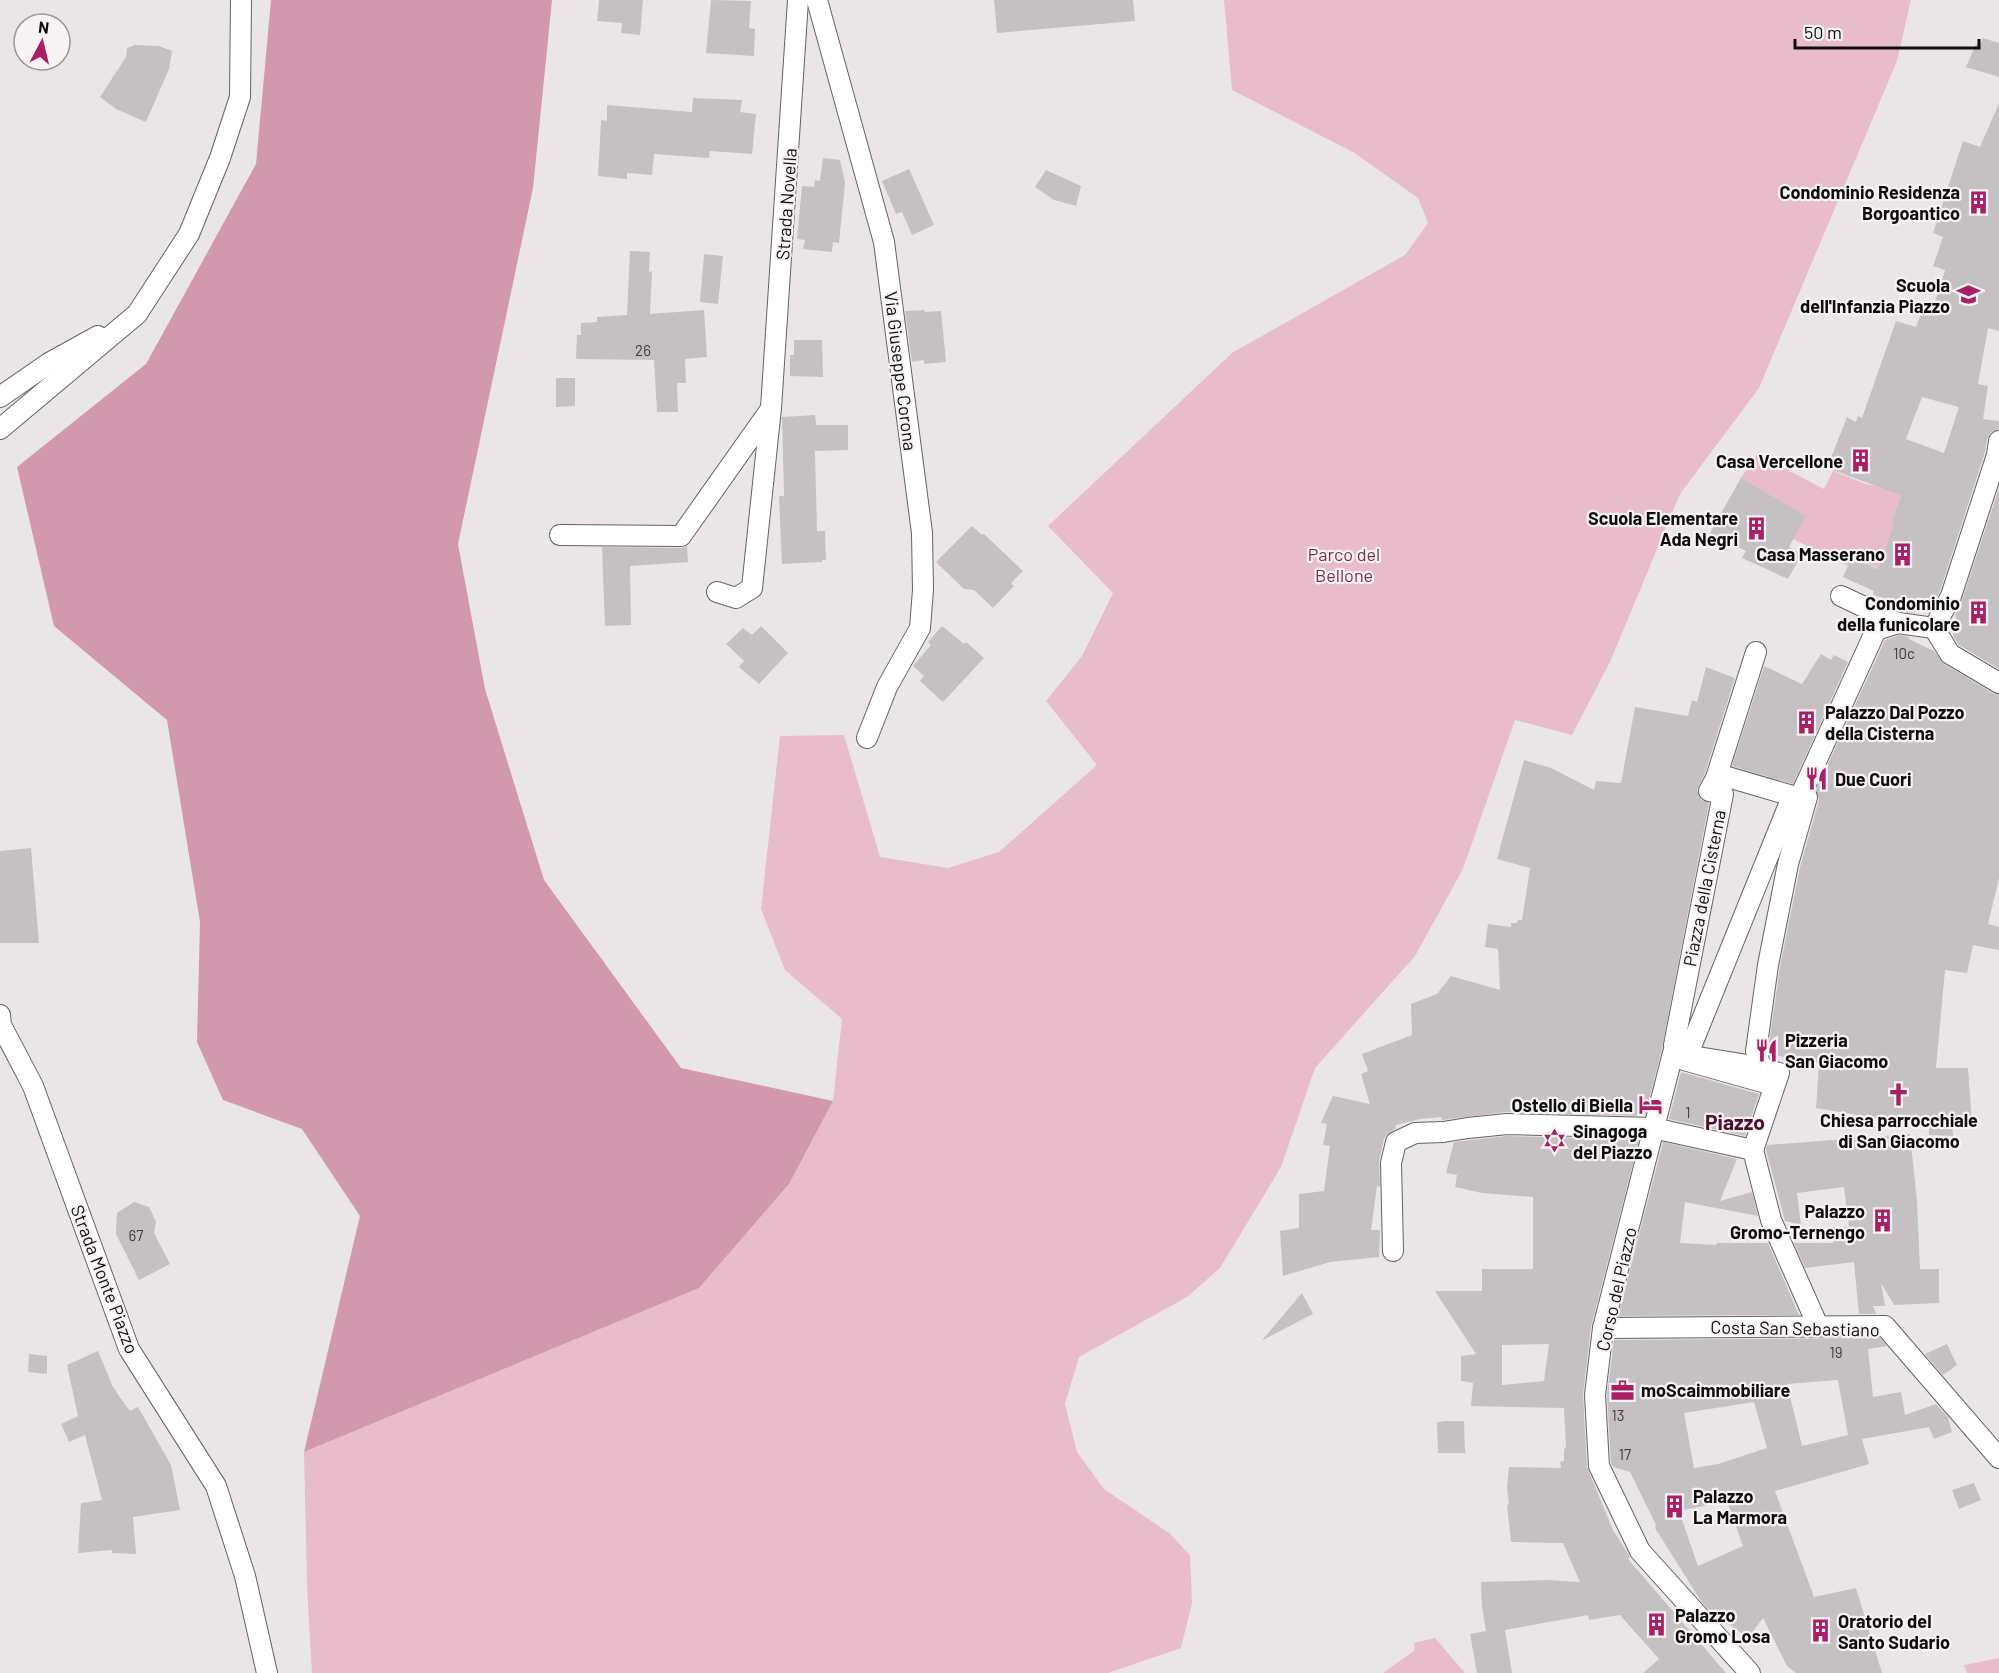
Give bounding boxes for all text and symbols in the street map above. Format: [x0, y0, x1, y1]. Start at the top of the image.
north arrow [12, 12, 72, 72]
scale bar [1795, 12, 1980, 50]
text: N [37, 17, 50, 37]
text: 50 m [1804, 21, 1842, 43]
street label: Strada Novella [771, 147, 801, 261]
place label: Condominio Residenza Borgoantico [1779, 181, 1960, 224]
building icon: Condominio Residenza Borgoantico [1965, 189, 1991, 215]
place label: Scuola dell'Infanzia Piazzo [1800, 274, 1950, 317]
school or university icon: Scuola dell'Infanzia Piazzo [1955, 282, 1981, 308]
street label: Via Giuseppe Corona [880, 290, 922, 452]
house number: 26 [635, 341, 651, 359]
building icon: Casa Vercellone [1848, 448, 1874, 474]
place label: Casa Vercellone [1716, 450, 1843, 472]
place label: Scuola Elementare Ada Negri [1588, 507, 1738, 550]
building icon: Scuola Elementare Ada Negri [1743, 515, 1769, 541]
building icon: Casa Masserano [1890, 541, 1916, 567]
park label: Parco del Bellone [1308, 543, 1380, 586]
place label: Casa Masserano [1756, 543, 1885, 565]
place label: Condominio della funicolare [1837, 592, 1960, 635]
building icon: Condominio della funicolare [1965, 600, 1991, 626]
house number: 10c [1893, 644, 1915, 662]
place label: Palazzo Dal Pozzo della Cisterna [1825, 701, 1965, 744]
building icon: Palazzo Dal Pozzo della Cisterna [1794, 709, 1820, 735]
restaurant icon: Due Cuori [1804, 766, 1830, 792]
place label: Due Cuori [1835, 768, 1912, 790]
street label: Piazza della Cisterna [1678, 808, 1730, 968]
place label: Pizzeria San Giacomo [1785, 1029, 1888, 1072]
restaurant icon: Pizzeria San Giacomo [1754, 1037, 1780, 1063]
church icon: Chiesa parrocchiale di San Giacomo [1886, 1081, 1912, 1107]
hotel icon: Ostello di Biella [1638, 1092, 1664, 1118]
place label: Ostello di Biella [1512, 1094, 1633, 1116]
house number: 1 [1685, 1103, 1691, 1121]
district label: Piazzo [1705, 1109, 1765, 1134]
place label: Chiesa parrocchiale di San Giacomo [1820, 1109, 1978, 1152]
place label: Sinagoga del Piazzo [1573, 1120, 1652, 1163]
synagogue icon: Sinagoga del Piazzo [1542, 1128, 1568, 1154]
place label: Palazzo Gromo-Ternengo [1730, 1200, 1865, 1243]
street label: Strada Monte Piazzo [67, 1202, 143, 1356]
building icon: Palazzo Gromo-Ternengo [1870, 1208, 1896, 1234]
street label: Corso del Piazzo [1591, 1225, 1641, 1353]
house number: 67 [129, 1226, 143, 1244]
street label: Costa San Sebastiano [1710, 1316, 1880, 1340]
house number: 19 [1829, 1343, 1843, 1361]
office icon: moScaimmobiliare [1610, 1377, 1636, 1403]
place label: moScaimmobiliare [1641, 1379, 1790, 1401]
house number: 13 [1612, 1406, 1624, 1424]
house number: 17 [1619, 1445, 1631, 1463]
place label: Palazzo La Marmora [1693, 1485, 1787, 1528]
building icon: Palazzo La Marmora [1662, 1493, 1688, 1519]
place label: Palazzo Gromo Losa [1675, 1604, 1770, 1647]
place label: Oratorio del Santo Sudario [1838, 1610, 1950, 1653]
building icon: Palazzo Gromo Losa [1644, 1612, 1670, 1638]
building icon: Oratorio del Santo Sudario [1807, 1618, 1833, 1644]

